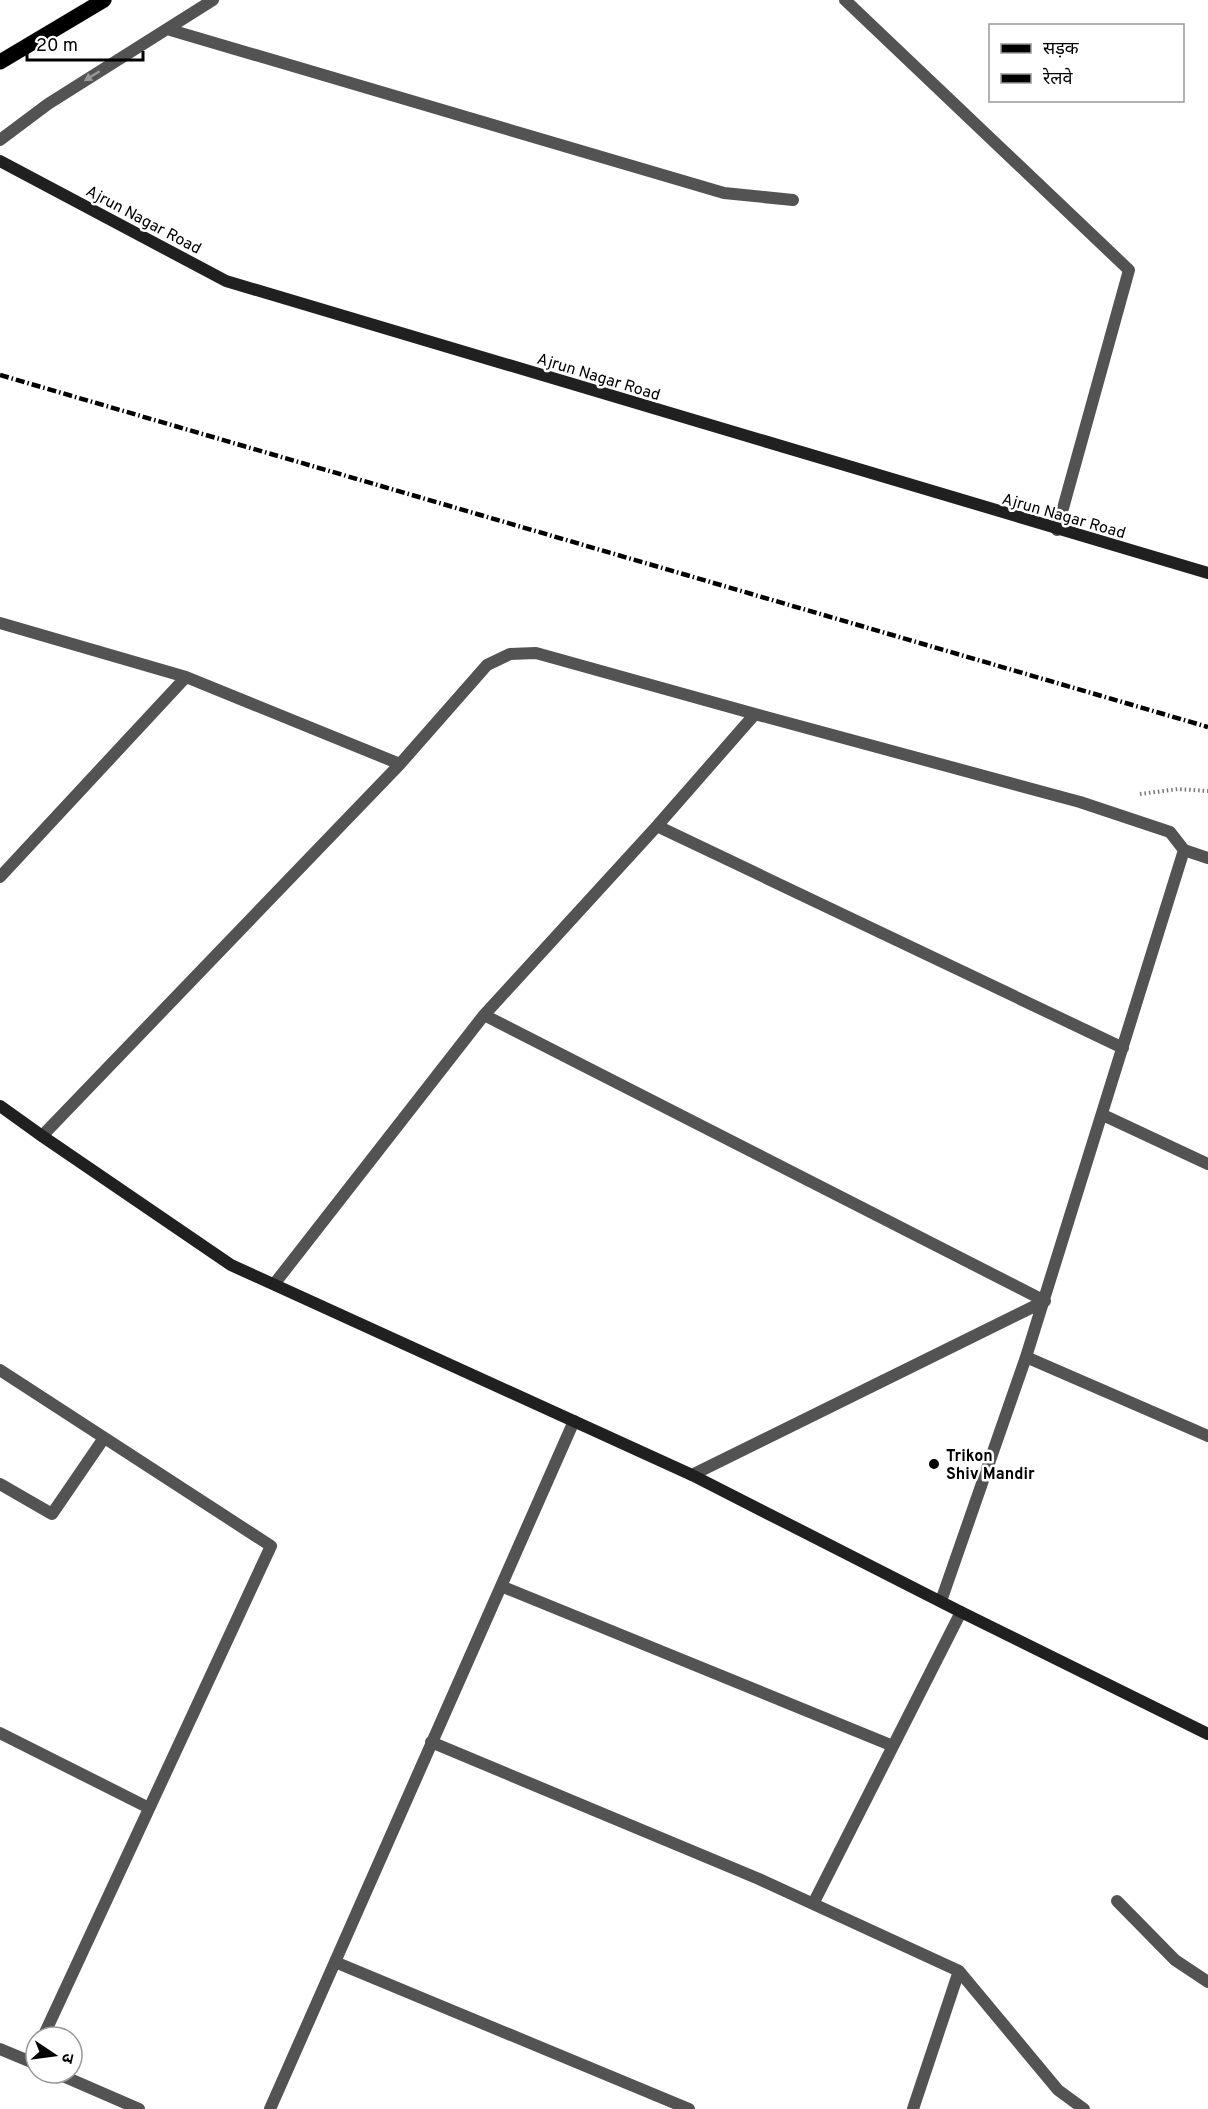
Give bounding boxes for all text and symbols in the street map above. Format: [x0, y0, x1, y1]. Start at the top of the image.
scale bar [27, 24, 142, 62]
legend [989, 24, 1184, 102]
text: 20 m [36, 35, 78, 58]
text: सड़क [1043, 38, 1080, 61]
text: रेलवे [1042, 67, 1074, 91]
one-way arrow [84, 70, 100, 81]
street label: Ajrun Nagar Road [82, 182, 204, 260]
street label: Ajrun Nagar Road [534, 350, 662, 406]
street label: Ajrun Nagar Road [999, 490, 1128, 544]
place label: Trikon Shiv Mandir [946, 1447, 1035, 1485]
marker: Trikon Shiv Mandir [927, 1457, 941, 1471]
north arrow [24, 2025, 84, 2085]
text: उ [56, 2051, 77, 2065]

